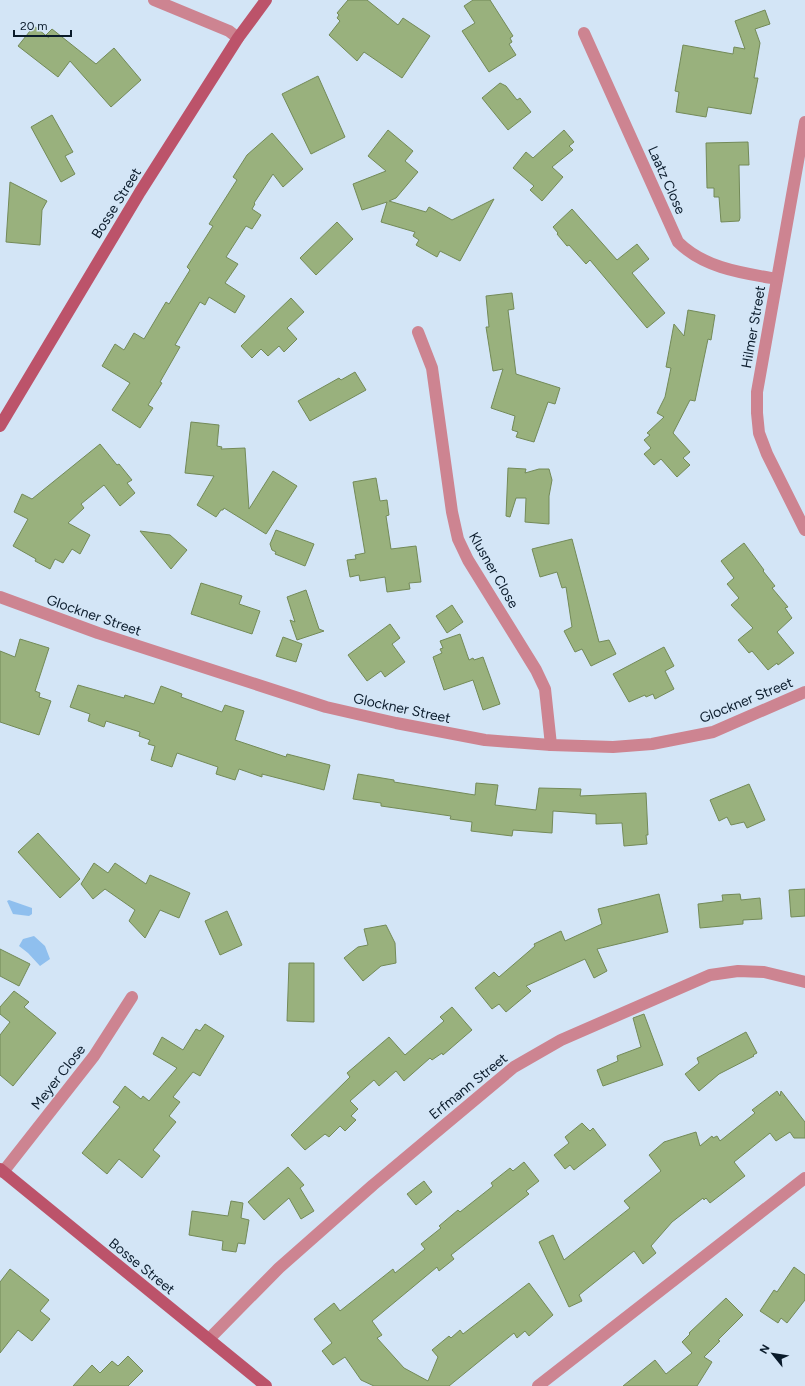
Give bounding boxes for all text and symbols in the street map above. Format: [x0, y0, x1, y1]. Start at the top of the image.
scale bar [14, 12, 71, 38]
text: 20 m [20, 19, 48, 33]
street label: Laatz Close [644, 144, 689, 217]
street label: Bosse Street [88, 165, 145, 242]
street label: Hilmer Street [738, 284, 769, 370]
street label: Klusner Close [465, 529, 522, 612]
street label: Glockner Street [44, 591, 143, 640]
street label: Glockner Street [697, 674, 795, 727]
street label: Glockner Street [352, 690, 452, 727]
street label: Meyer Close [28, 1041, 89, 1113]
street label: Erfmann Street [426, 1050, 511, 1123]
street label: Bosse Street [105, 1235, 178, 1298]
north arrow [753, 1334, 793, 1374]
text: N [757, 1342, 773, 1356]

